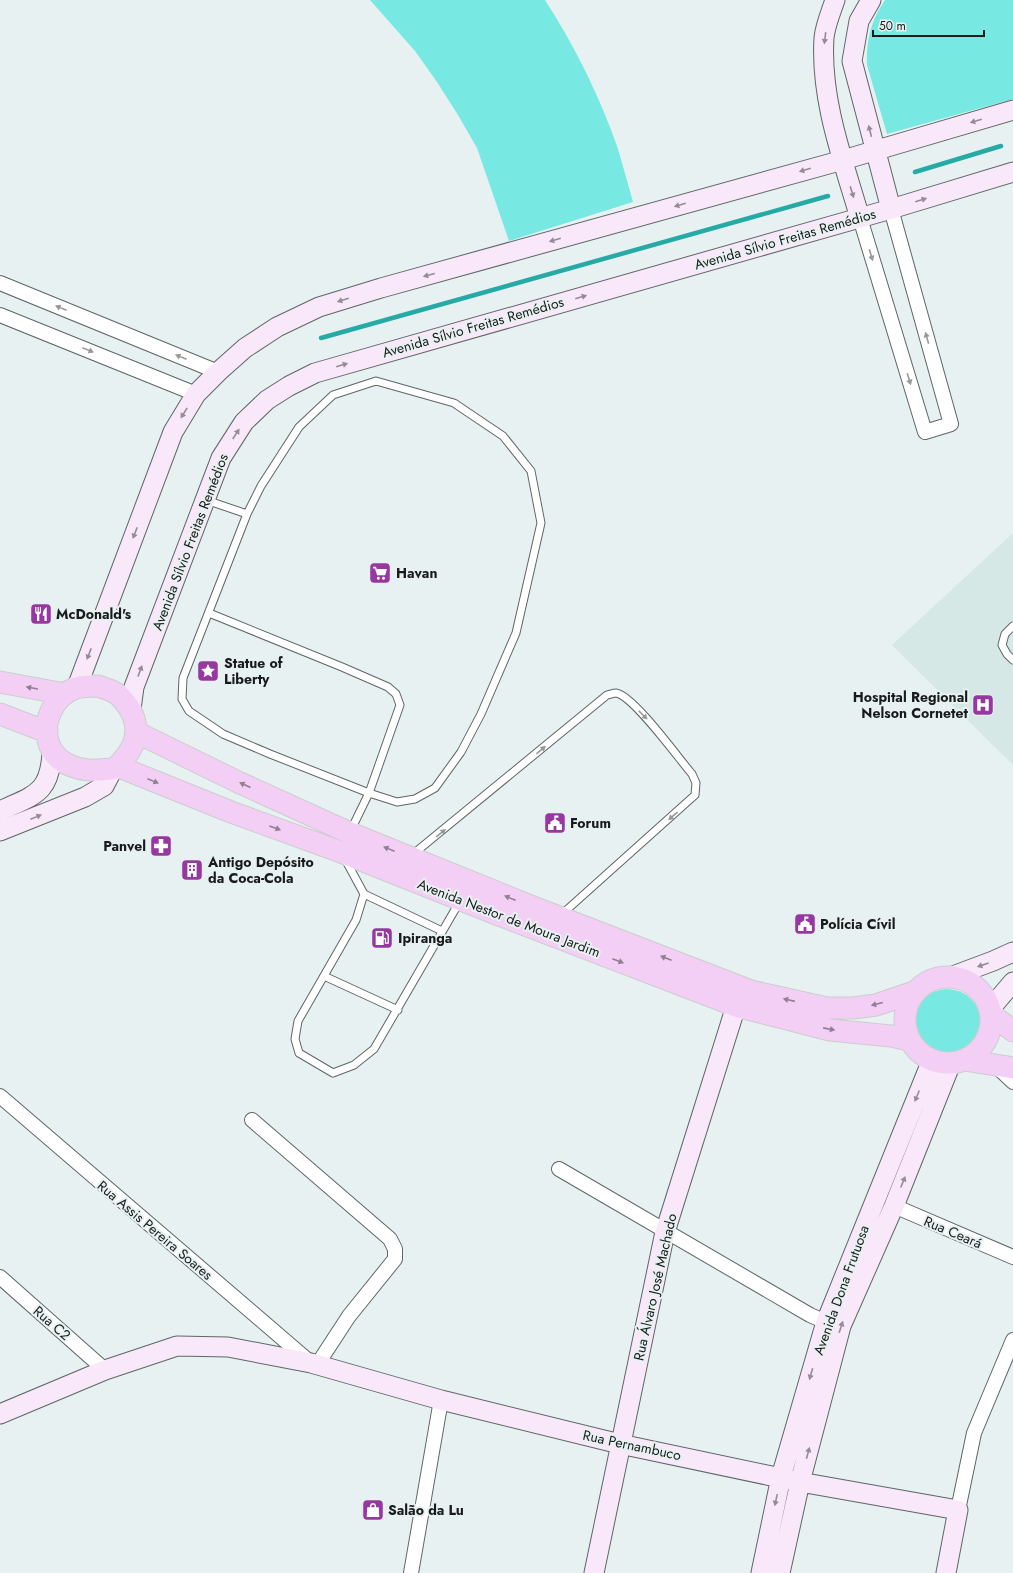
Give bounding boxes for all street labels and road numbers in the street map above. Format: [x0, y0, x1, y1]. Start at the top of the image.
street label: Avenida Sílvio Freitas Remédios [692, 203, 878, 275]
street label: Avenida Sílvio Freitas Remédios [380, 291, 566, 363]
street label: Avenida Sílvio Freitas Remédios [147, 450, 233, 633]
street label: Avenida Nestor de Moura Jardim [415, 874, 603, 962]
street label: Rua Assis Pereira Soares [93, 1176, 217, 1285]
street label: Rua Álvaro José Machado [628, 1211, 682, 1363]
street label: Rua Ceará [921, 1211, 985, 1253]
street label: Avenida Dona Frutuosa [808, 1222, 874, 1358]
street label: Rua C2 [29, 1301, 75, 1345]
street label: Rua Pernambuco [581, 1425, 683, 1465]

